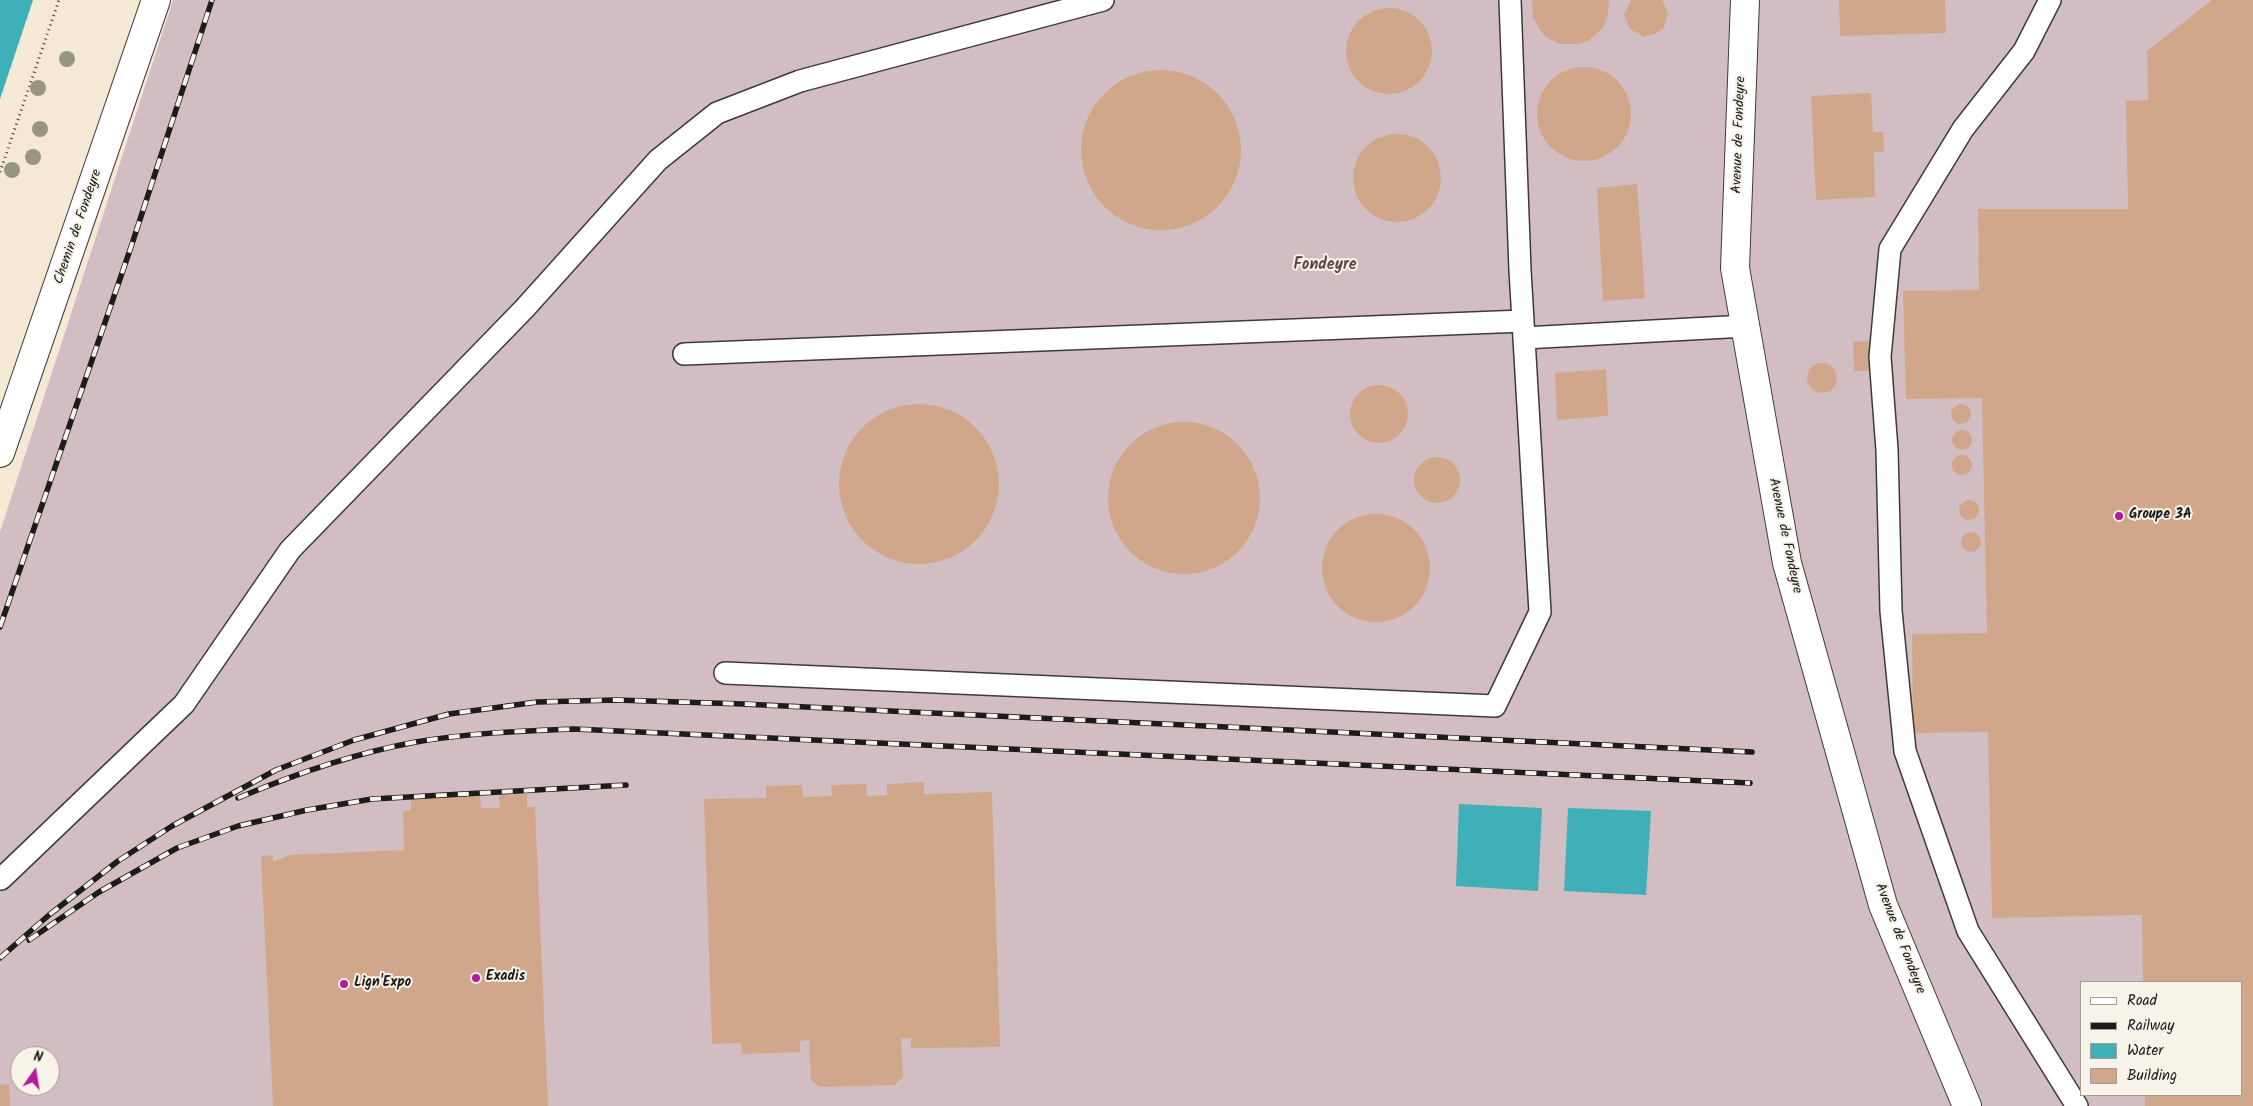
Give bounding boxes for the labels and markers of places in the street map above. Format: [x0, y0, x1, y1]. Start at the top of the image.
place label: Groupe 3A [2129, 508, 2192, 524]
marker: Groupe 3A [2113, 510, 2125, 522]
place label: Exadis [486, 970, 525, 986]
marker: Exadis [470, 972, 482, 984]
place label: Lign'Expo [354, 976, 411, 992]
marker: Lign'Expo [338, 978, 350, 990]

